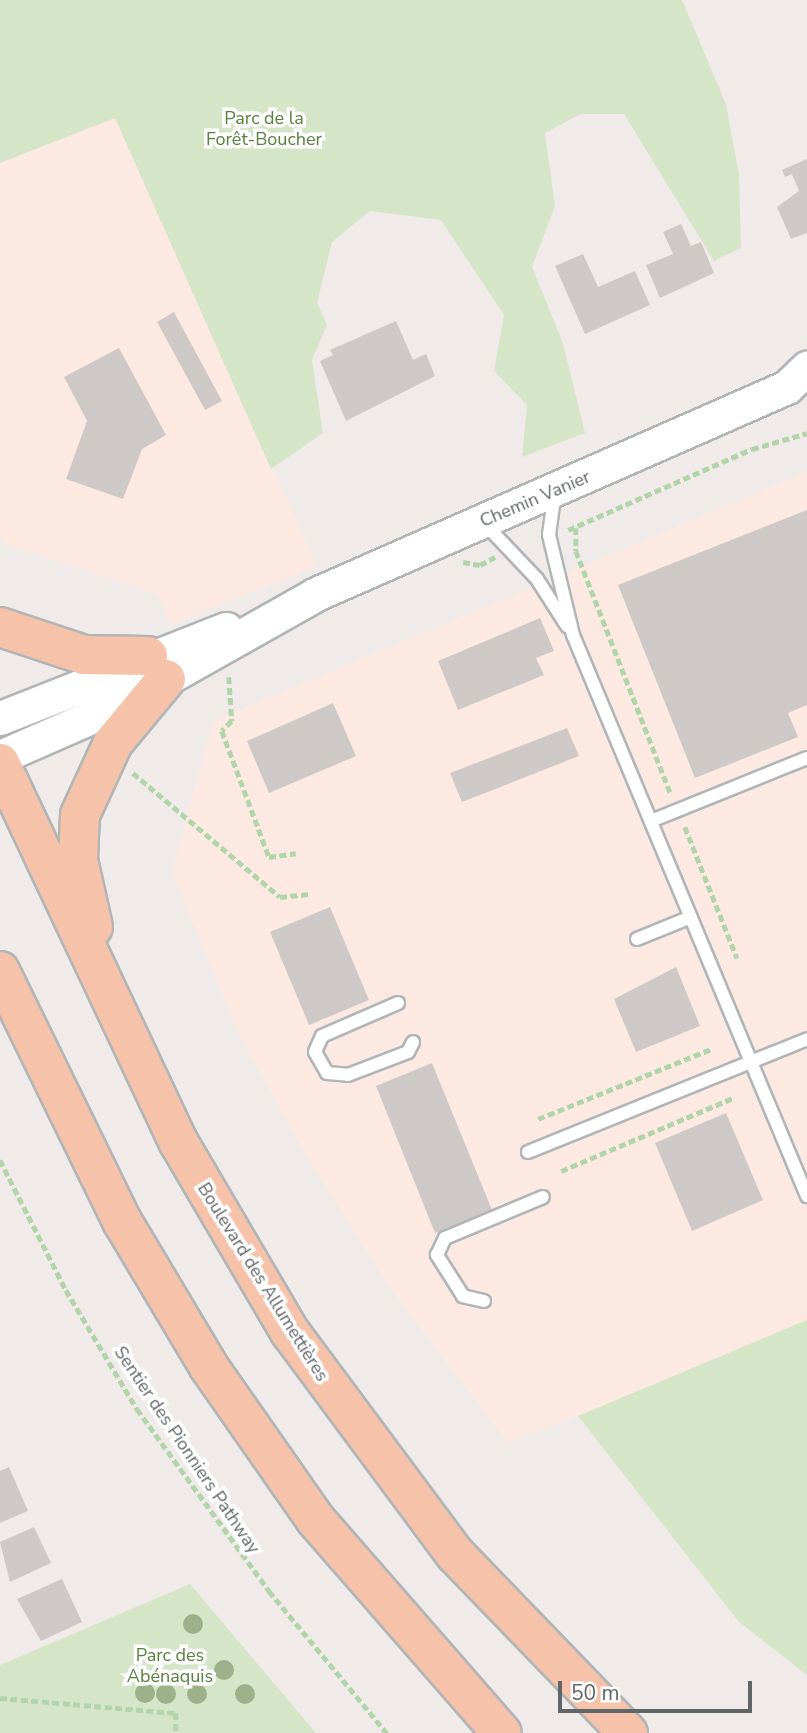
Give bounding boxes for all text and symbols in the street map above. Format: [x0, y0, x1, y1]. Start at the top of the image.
park label: Parc de la Forêt-Boucher [206, 108, 322, 150]
street label: Chemin Vanier [477, 466, 593, 532]
street label: Boulevard des Allumettières [193, 1179, 333, 1385]
street label: Sentier des Pionniers Pathway [109, 1342, 265, 1558]
park label: Parc des Abénaquis [127, 1645, 213, 1688]
scale bar [562, 1666, 756, 1710]
text: 50 m [571, 1679, 620, 1707]

